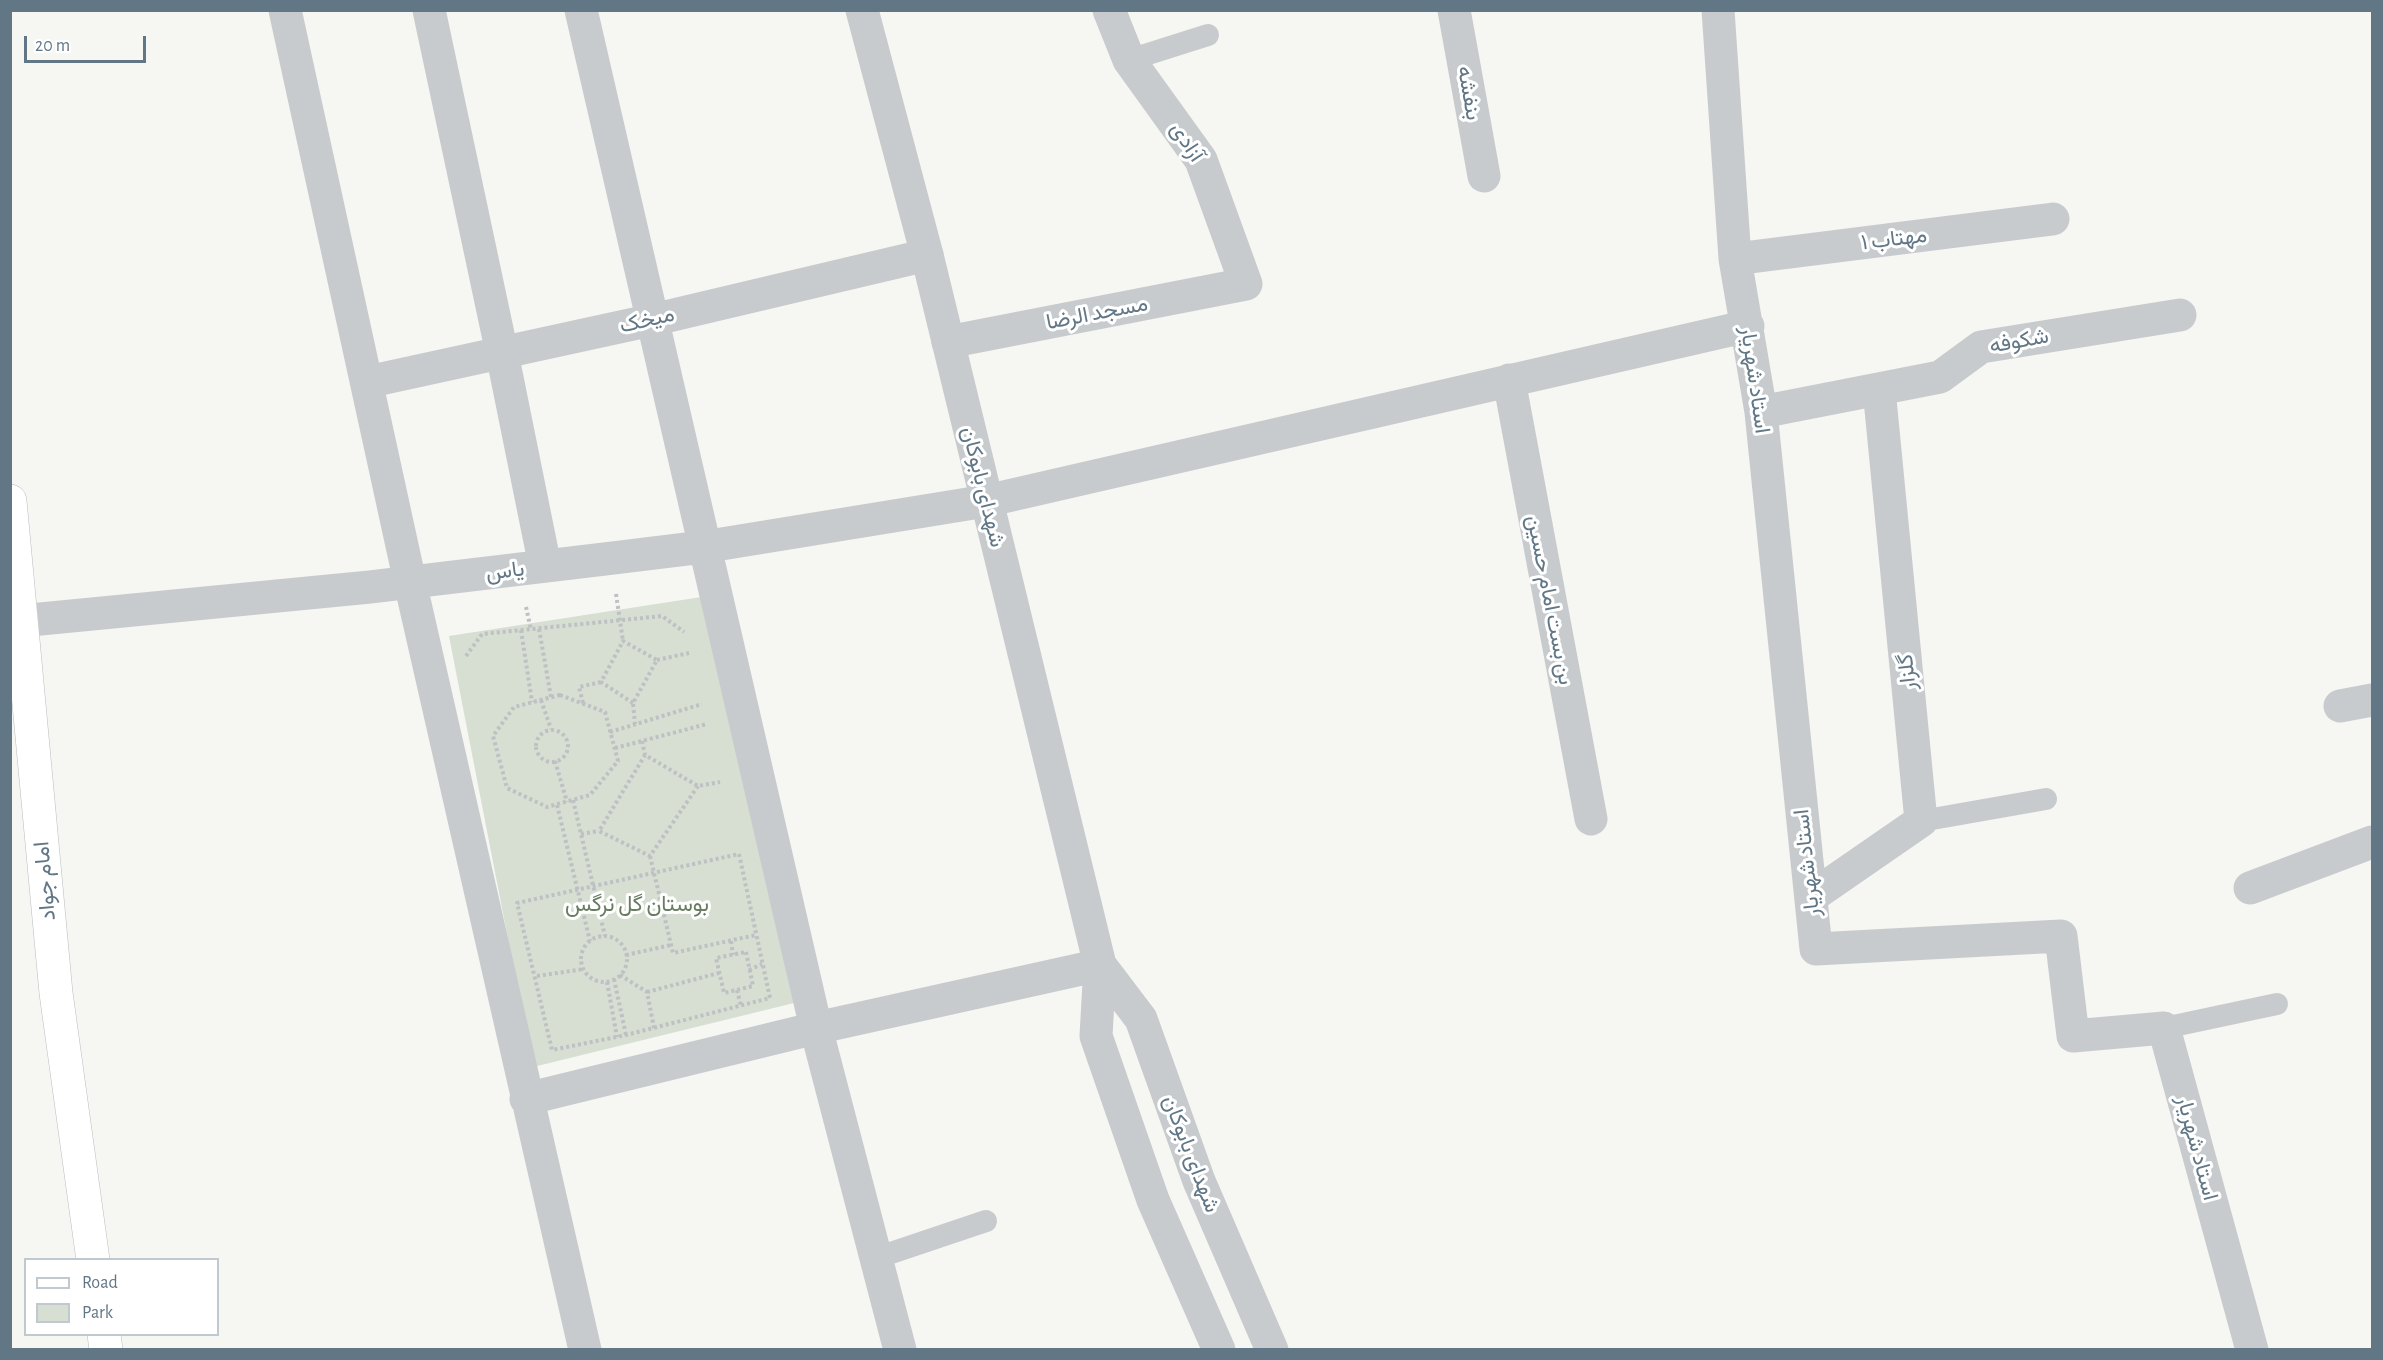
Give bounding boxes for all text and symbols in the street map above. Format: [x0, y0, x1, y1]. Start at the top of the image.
scale bar [27, 24, 148, 62]
text: 20 m [35, 37, 70, 55]
street label: بنفشه [1451, 64, 1487, 122]
street label: آزادی [1164, 117, 1210, 167]
street label: مهتاب ۱ [1860, 222, 1928, 256]
street label: مسجد الرضا [1044, 290, 1150, 336]
street label: میخک [617, 301, 677, 339]
street label: شکوفه [1987, 323, 2051, 359]
street label: استاد شهریار [1734, 325, 1776, 435]
street label: شهدای بابوکان [955, 424, 1011, 550]
street label: بن بست امام حسین [1521, 513, 1579, 687]
street label: یاس [484, 556, 526, 586]
street label: گلزار [1892, 653, 1922, 691]
street label: استاد شهریار [1788, 808, 1826, 918]
street label: امام جواد [28, 840, 62, 922]
park label: بوستان گل نرگس [565, 891, 709, 917]
street label: شهدای بابوکان [1157, 1092, 1225, 1216]
street label: استاد شهریار [2170, 1093, 2224, 1203]
legend [24, 1258, 219, 1336]
text: Road [82, 1274, 118, 1292]
text: Park [82, 1304, 113, 1322]

